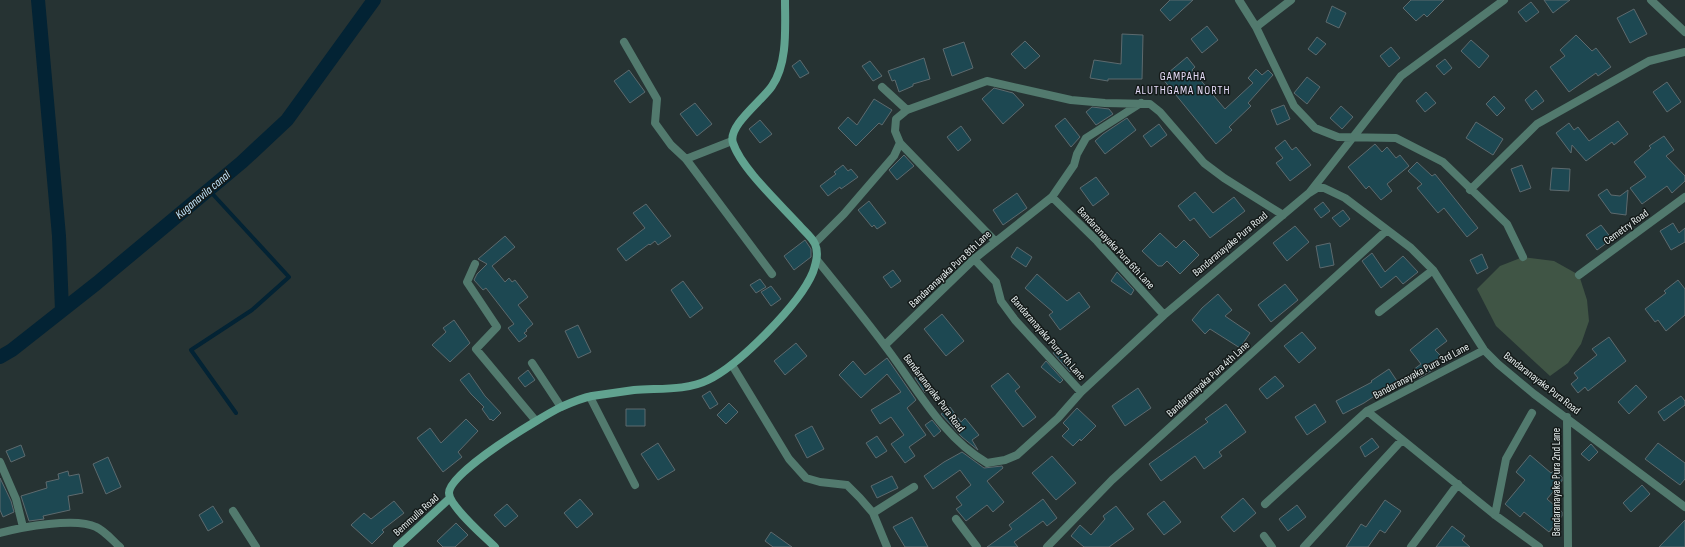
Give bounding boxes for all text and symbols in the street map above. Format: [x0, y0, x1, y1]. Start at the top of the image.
district label: GAMPAHA ALUTHGAMA NORTH [1134, 69, 1231, 98]
water label: Kuganavila canal [173, 167, 234, 222]
street label: Bandaranayaka Pura 6th Lane [1075, 204, 1157, 292]
street label: Cemetry Road [1601, 206, 1651, 248]
street label: Bandaranayake Pura Road [1190, 209, 1270, 279]
street label: Bandaranayaka Pura 8th Lane [906, 228, 994, 310]
street label: Bandaranayaka Pura 7th Lane [1008, 293, 1088, 383]
street label: Bandaranayaka Pura 4th Lane [1164, 338, 1252, 420]
street label: Bandaranayaka Pura 3rd Lane [1371, 340, 1471, 402]
street label: Bandaranayake Pura Road [1501, 349, 1583, 417]
street label: Bandaranayake Pura Road [901, 352, 968, 435]
street label: Bandaranayake Pura 2nd Lane [1550, 428, 1563, 536]
street label: Bemmulla Road [391, 491, 442, 539]

